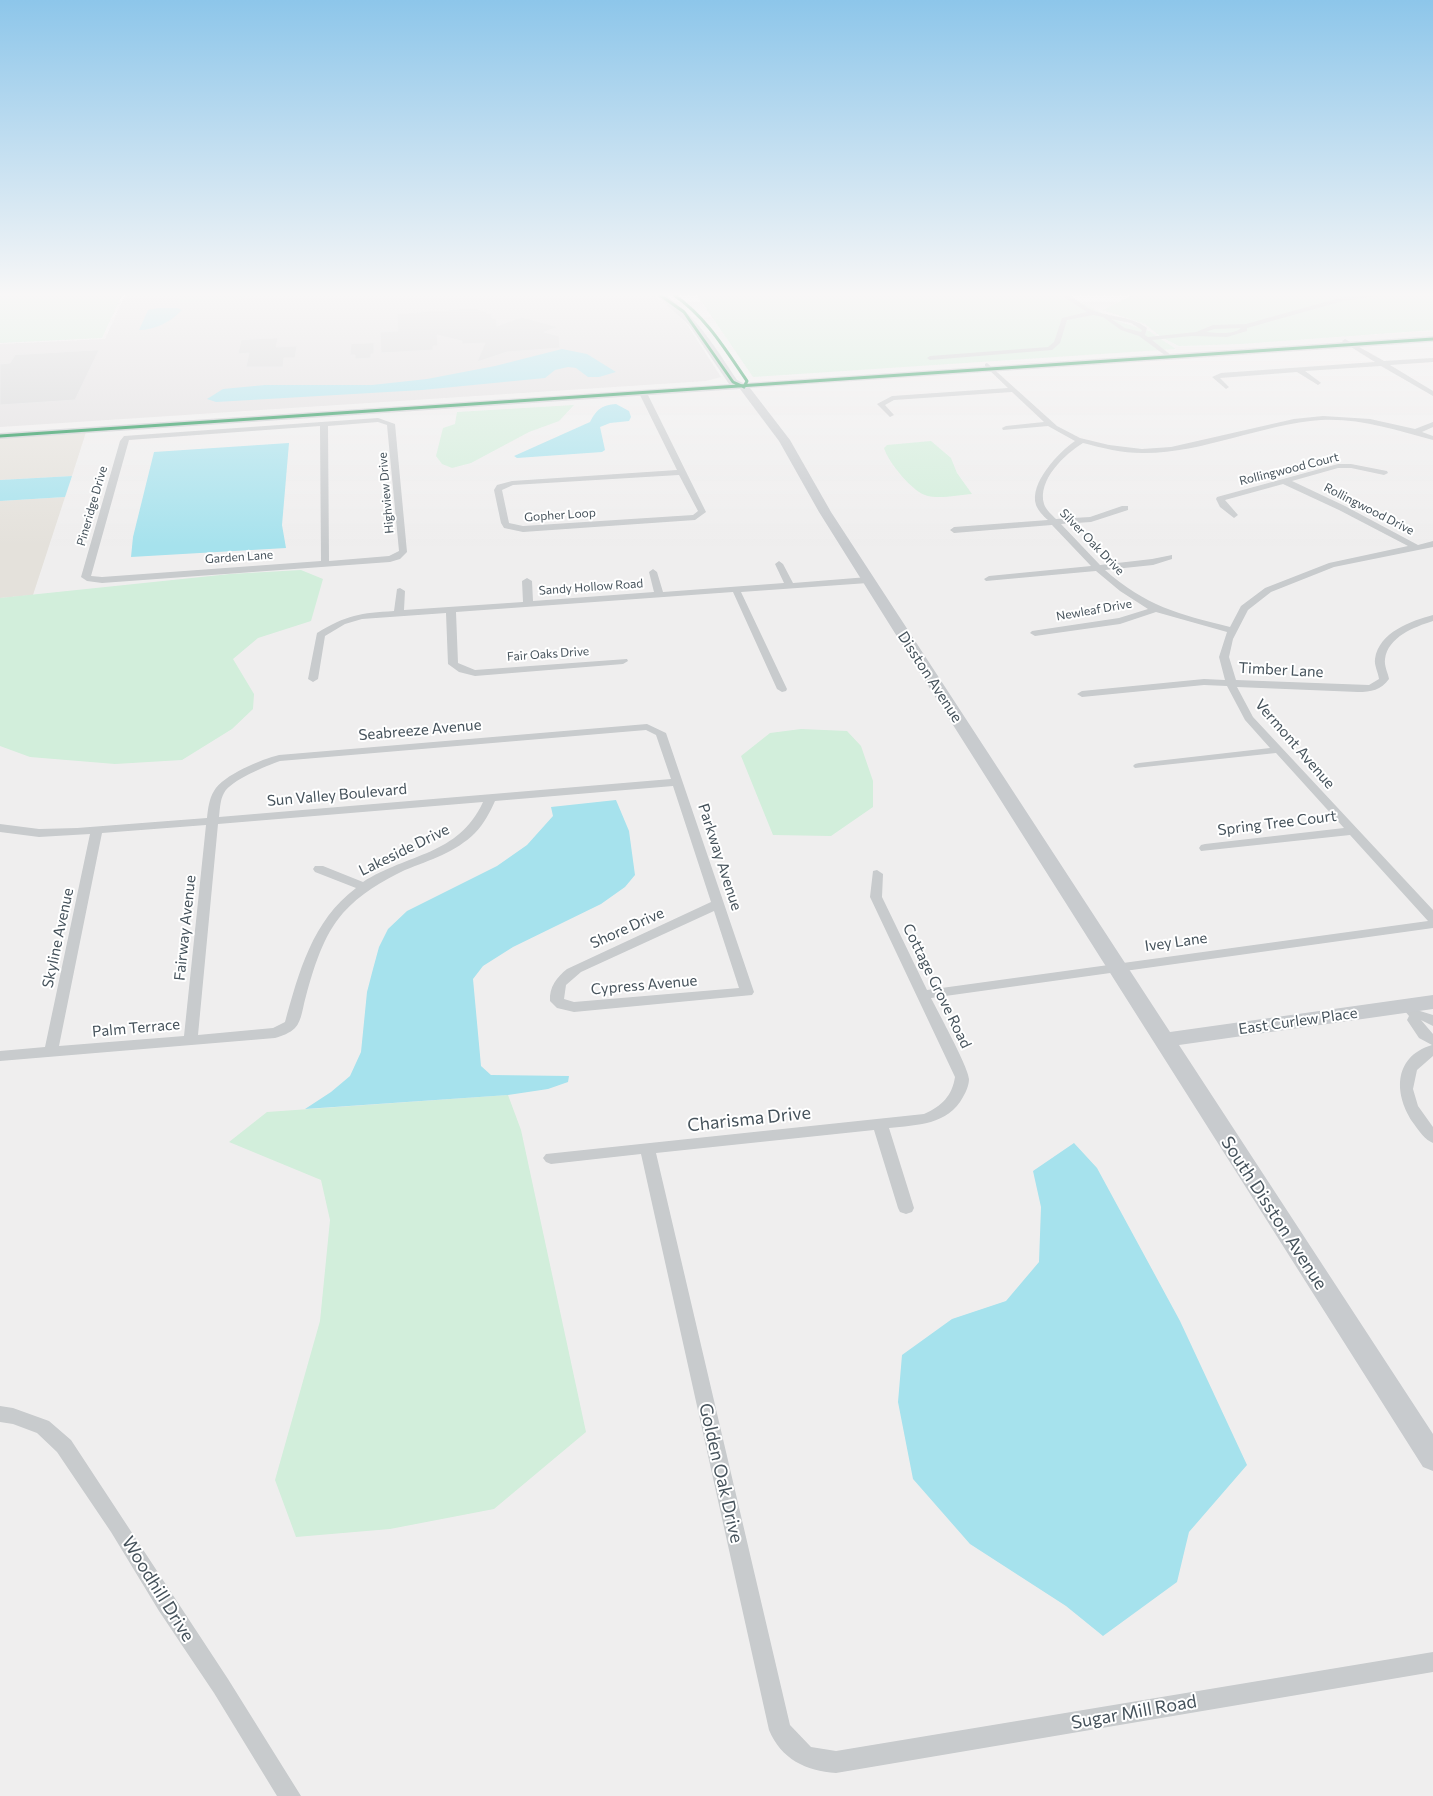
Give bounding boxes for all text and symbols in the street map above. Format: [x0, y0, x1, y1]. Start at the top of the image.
street label: Rollingwood Court [1238, 450, 1340, 488]
street label: Highview Drive [375, 452, 397, 534]
street label: Pineridge Drive [74, 464, 110, 548]
street label: Rollingwood Drive [1321, 480, 1417, 538]
street label: Gopher Loop [524, 505, 596, 525]
street label: Silver Oak Drive [1057, 506, 1127, 578]
street label: Garden Lane [204, 547, 274, 567]
street label: Sandy Hollow Road [538, 576, 644, 598]
street label: Newleaf Drive [1055, 596, 1133, 624]
street label: Disston Avenue [894, 628, 966, 726]
street label: Fair Oaks Drive [506, 644, 590, 664]
street label: Timber Lane [1238, 659, 1324, 681]
street label: Vermont Avenue [1251, 696, 1339, 792]
street label: Seabreeze Avenue [358, 716, 482, 744]
street label: Sun Valley Boulevard [266, 780, 408, 810]
street label: Parkway Avenue [694, 801, 746, 913]
street label: Spring Tree Court [1217, 807, 1337, 839]
street label: Lakeside Drive [356, 820, 452, 880]
street label: Fairway Avenue [171, 874, 199, 982]
street label: Skyline Avenue [39, 886, 77, 990]
street label: Shore Drive [587, 904, 667, 952]
street label: Cottage Grove Road [899, 921, 975, 1051]
street label: Ivey Lane [1144, 929, 1208, 955]
street label: Cypress Avenue [590, 971, 698, 999]
street label: East Curlew Place [1237, 1004, 1359, 1038]
street label: Palm Terrace [91, 1015, 181, 1041]
street label: Charisma Drive [686, 1102, 812, 1136]
street label: South Disston Avenue [1216, 1132, 1332, 1294]
street label: Golden Oak Drive [694, 1401, 748, 1545]
street label: Woodhill Drive [117, 1532, 199, 1646]
street label: Sugar Mill Road [1070, 1690, 1198, 1734]

